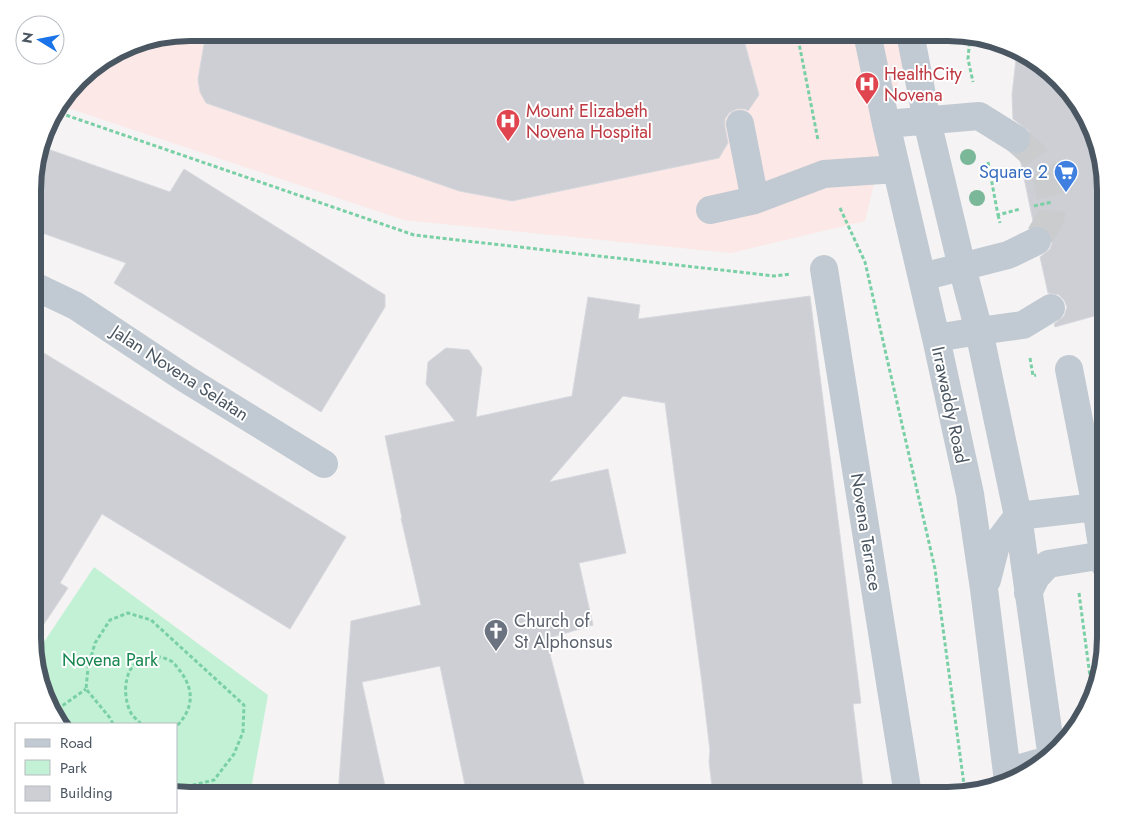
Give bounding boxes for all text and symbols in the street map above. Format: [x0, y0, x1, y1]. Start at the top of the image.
north arrow [15, 15, 65, 65]
text: N [16, 31, 38, 45]
place label: HealthCity Novena [884, 61, 962, 108]
hospital icon: HealthCity Novena [854, 71, 880, 105]
place label: Mount Elizabeth Novena Hospital [526, 98, 652, 145]
hospital icon: Mount Elizabeth Novena Hospital [495, 108, 521, 142]
place label: Square 2 [979, 159, 1048, 185]
supermarket icon: Square 2 [1053, 159, 1079, 193]
street label: Jalan Novena Selatan [105, 318, 254, 427]
street label: Irrawaddy Road [925, 344, 975, 466]
street label: Novena Terrace [844, 471, 888, 593]
place label: Church of St Alphonsus [514, 608, 613, 655]
church icon: Church of St Alphonsus [483, 618, 509, 652]
park label: Novena Park [62, 647, 158, 673]
legend [15, 723, 178, 813]
text: Road [60, 732, 92, 754]
text: Park [60, 757, 87, 779]
text: Building [60, 782, 112, 804]

